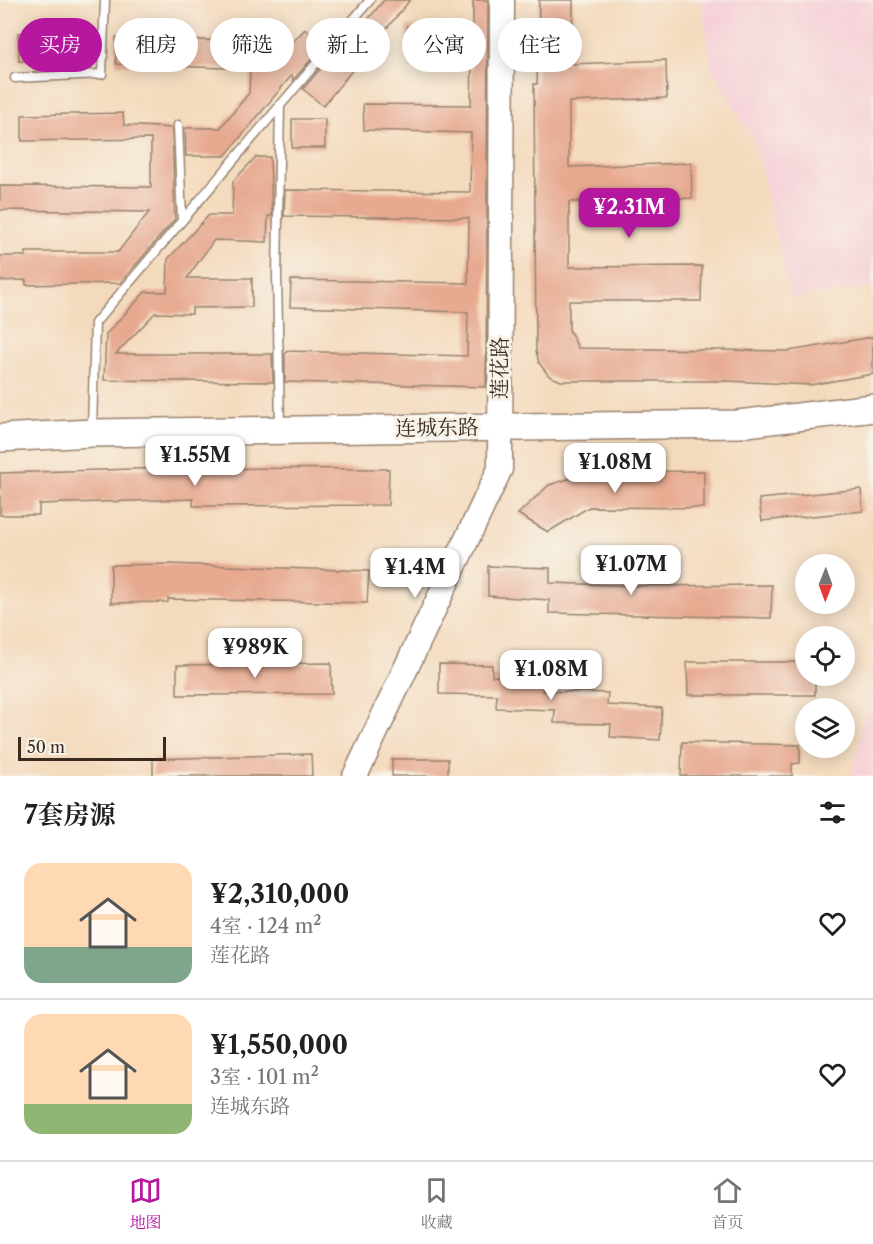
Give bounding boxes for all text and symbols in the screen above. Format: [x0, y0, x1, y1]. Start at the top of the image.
chip: 买房 [18, 18, 102, 72]
chip: 租房 [114, 18, 198, 72]
chip: 筛选 [210, 18, 294, 72]
chip: 新上 [306, 18, 390, 72]
chip: 公寓 [402, 18, 486, 72]
chip: 住宅 [498, 18, 582, 72]
pin: ¥2.31M [580, 188, 678, 239]
text: ¥2.31M [593, 195, 665, 219]
street label: 莲花路 [487, 337, 512, 400]
street label: 连城东路 [395, 414, 479, 441]
pin: ¥1.55M [146, 436, 244, 487]
text: ¥1.55M [159, 443, 231, 467]
pin: ¥1.08M [566, 443, 664, 494]
text: ¥1.08M [578, 450, 652, 474]
pin: ¥1.07M [582, 545, 680, 596]
pin: ¥1.4M [373, 548, 457, 599]
text: ¥1.07M [595, 552, 667, 576]
north arrow [795, 554, 855, 614]
map controls [795, 554, 855, 758]
text: ¥1.4M [384, 555, 446, 579]
button: locate [795, 626, 855, 686]
pin: ¥989K [213, 628, 297, 679]
text: ¥989K [222, 635, 288, 659]
pin: ¥1.08M [502, 650, 600, 701]
text: ¥1.08M [514, 657, 588, 681]
button: layers [795, 698, 855, 758]
scale bar [18, 734, 166, 762]
text: 50 m [27, 737, 65, 757]
icon: filters [816, 796, 849, 829]
text: 7套房源 [24, 799, 116, 831]
text: ¥2,310,000 [210, 878, 349, 910]
icon: home [72, 887, 144, 959]
icon: heart [816, 907, 849, 940]
text: 4室 · 124 m² [210, 914, 321, 938]
text: 莲花路 [210, 943, 270, 967]
text: ¥1,550,000 [210, 1029, 348, 1061]
icon: home [72, 1038, 144, 1110]
icon: heart [816, 1058, 849, 1091]
text: 3室 · 101 m² [210, 1065, 319, 1089]
text: 连城东路 [210, 1094, 290, 1118]
tab: 地图 [129, 1174, 162, 1233]
tab: 收藏 [420, 1174, 453, 1233]
tab: 首页 [711, 1174, 744, 1233]

